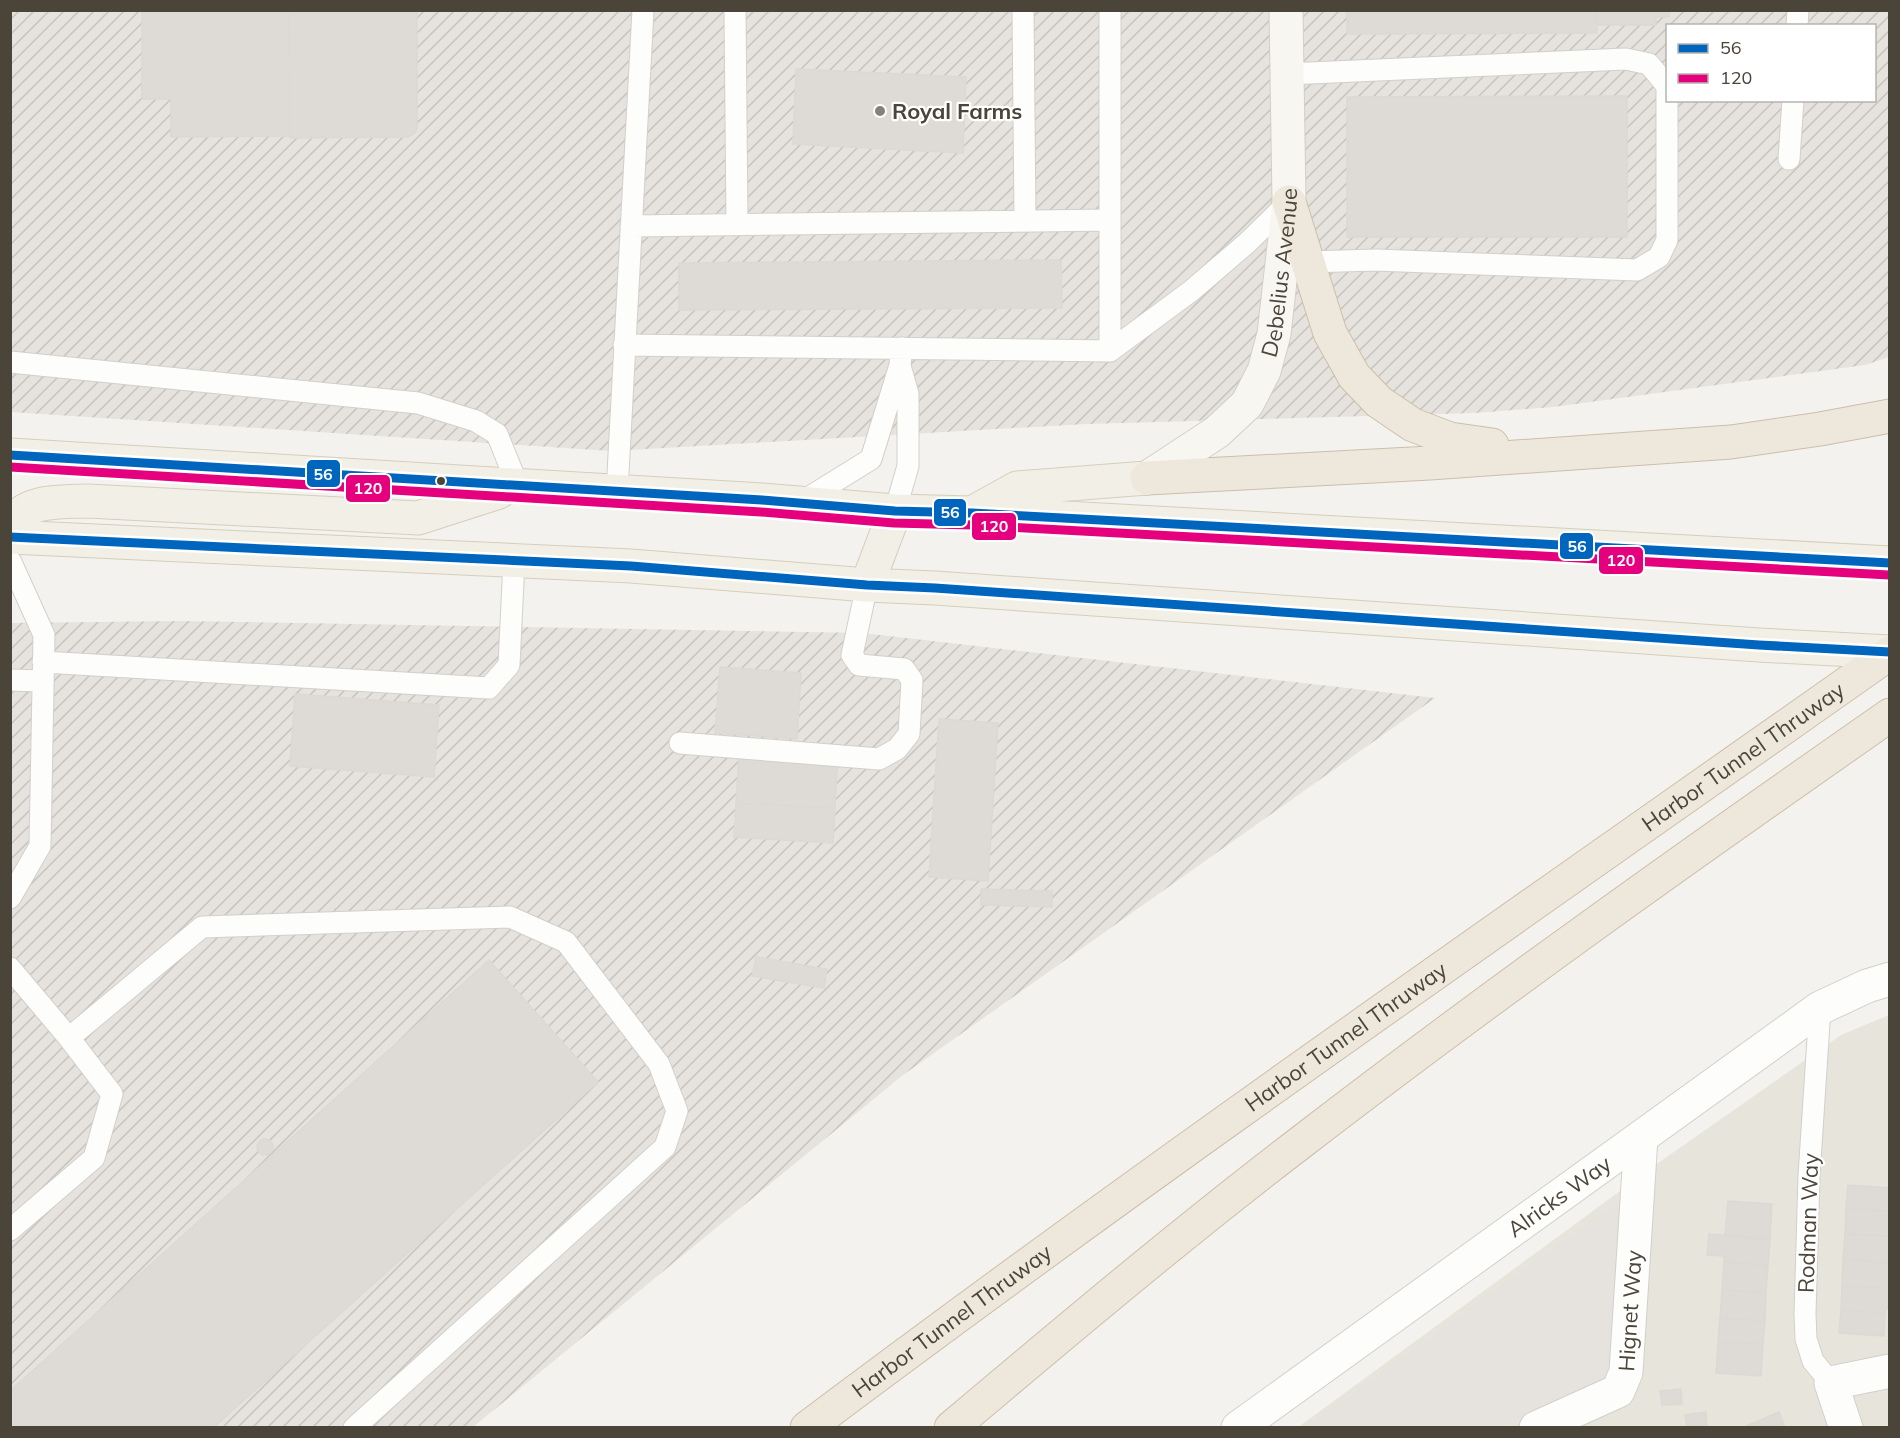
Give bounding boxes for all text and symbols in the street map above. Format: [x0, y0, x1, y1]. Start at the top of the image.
legend [1666, 24, 1876, 102]
text: 56 [1720, 36, 1742, 59]
text: 120 [1720, 66, 1752, 89]
place label: Royal Farms [892, 97, 1022, 125]
marker: Royal Farms [873, 104, 887, 118]
street label: Debelius Avenue [1254, 188, 1303, 360]
line badge: 56 [306, 459, 341, 488]
text: 56 [313, 464, 333, 484]
line badge: 120 [345, 474, 391, 503]
unlabelled marker [435, 475, 447, 487]
text: 120 [354, 478, 382, 498]
line badge: 56 [933, 498, 967, 527]
text: 56 [940, 502, 960, 522]
line badge: 120 [971, 512, 1017, 541]
text: 120 [980, 516, 1008, 536]
line badge: 56 [1559, 532, 1594, 560]
text: 56 [1567, 536, 1587, 556]
line badge: 120 [1598, 546, 1644, 575]
text: 120 [1607, 550, 1635, 570]
street label: Harbor Tunnel Thruway [1636, 675, 1850, 837]
street label: Harbor Tunnel Thruway [1239, 955, 1452, 1118]
street label: Alricks Way [1502, 1149, 1617, 1243]
street label: Rodman Way [1792, 1152, 1824, 1293]
street label: Harbor Tunnel Thruway [846, 1238, 1057, 1404]
street label: Hignet Way [1612, 1249, 1648, 1372]

